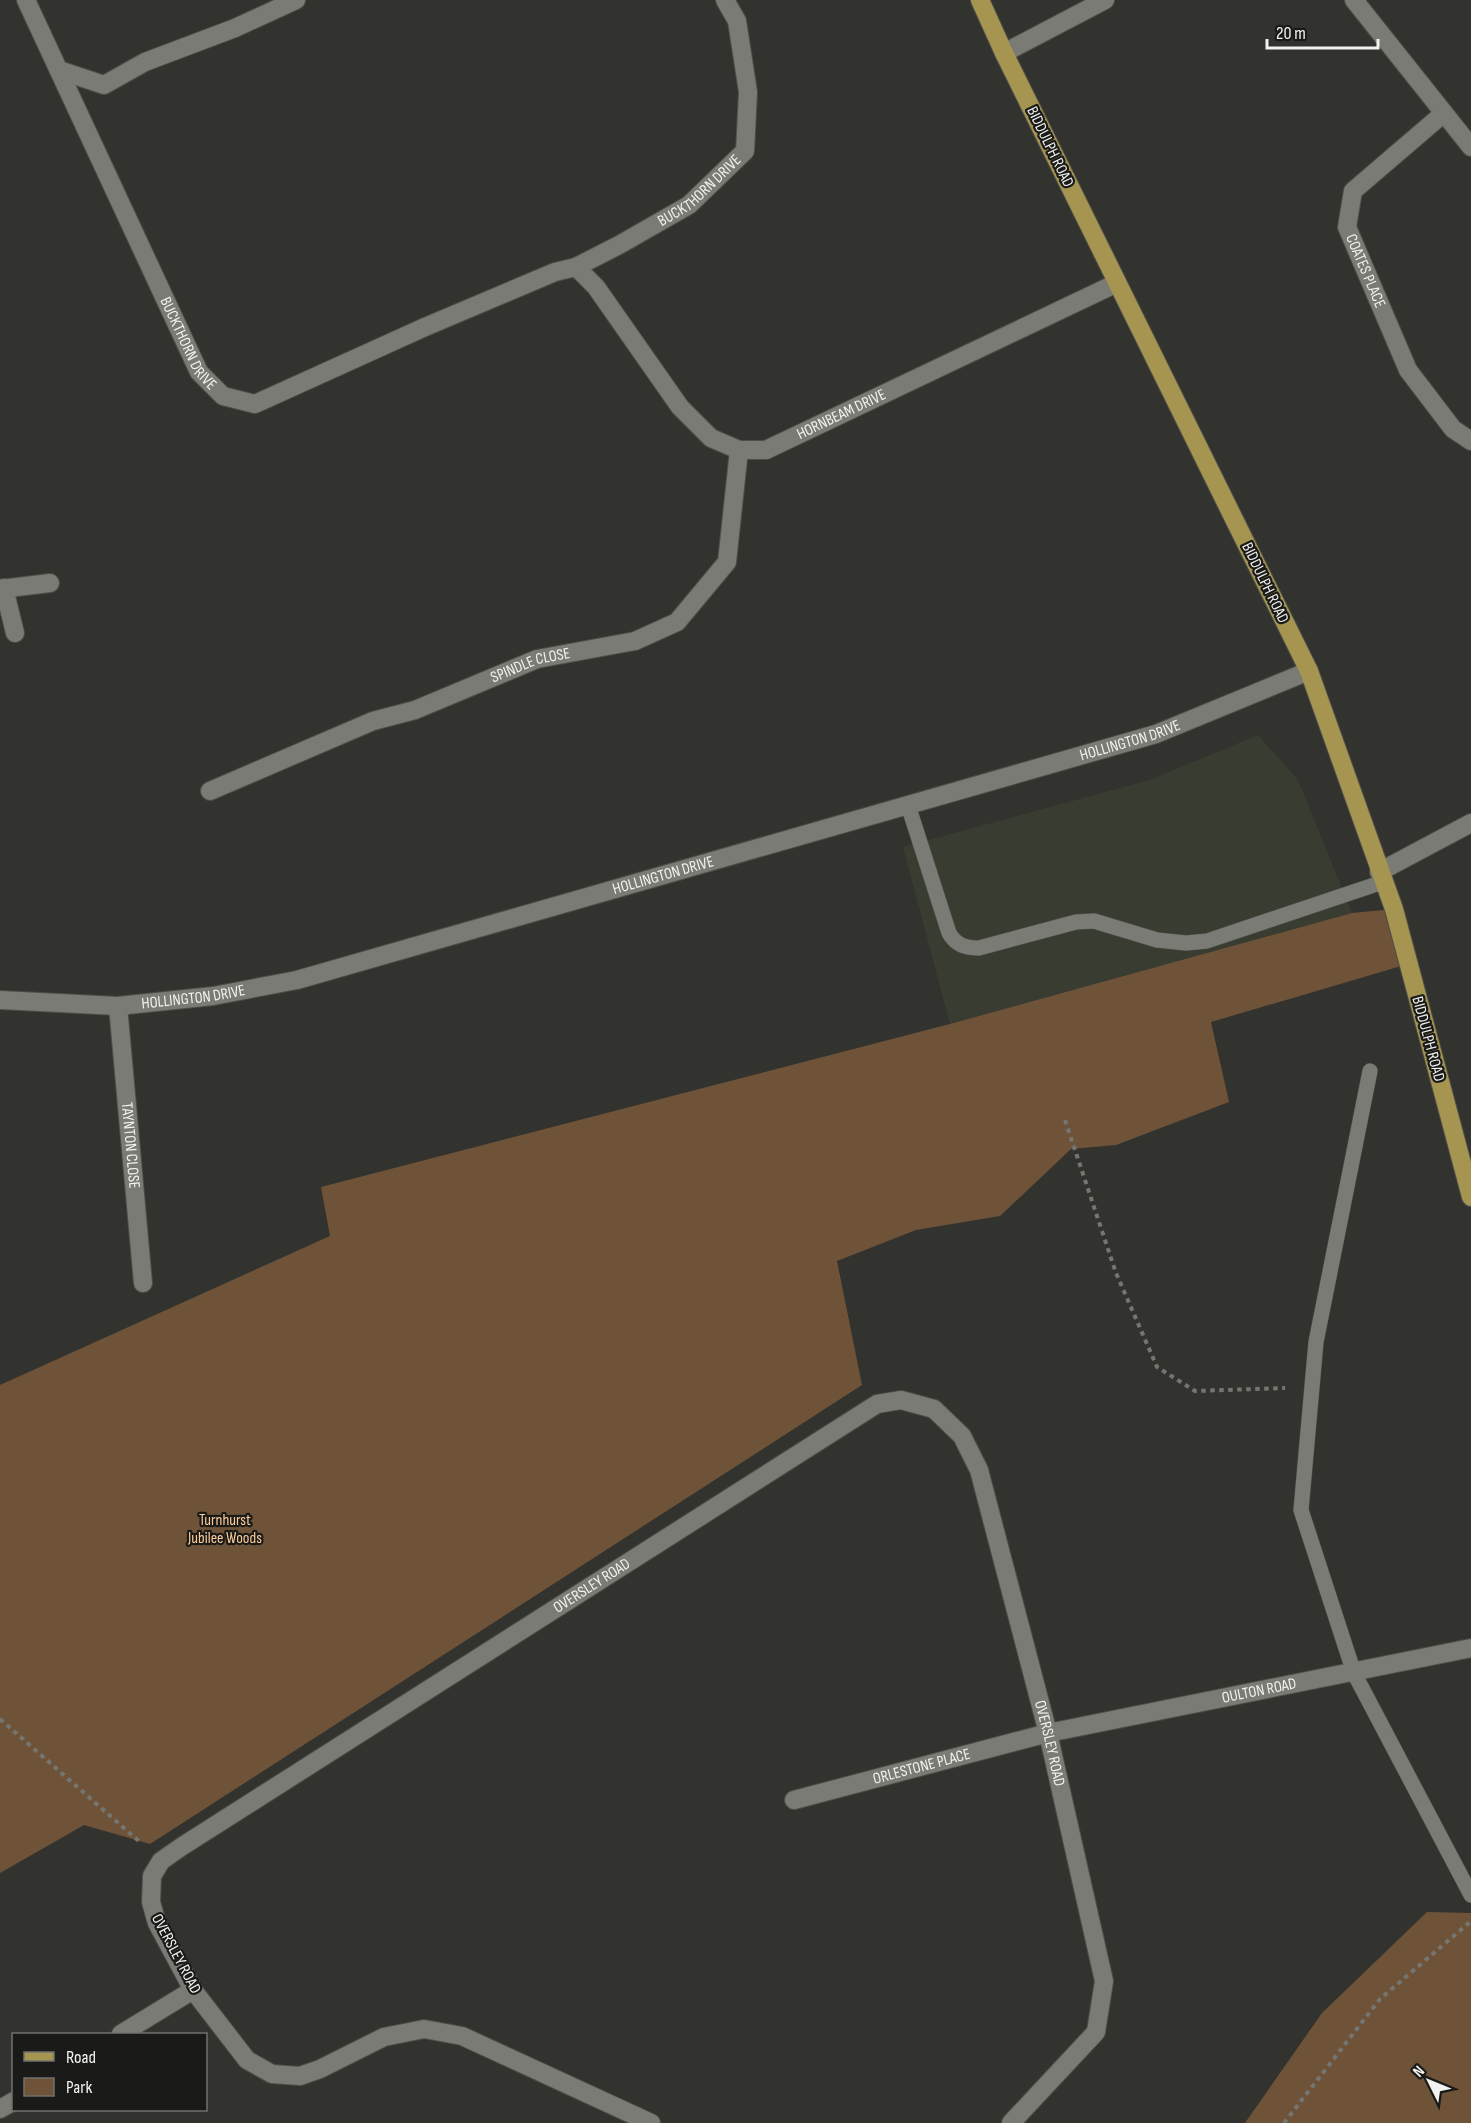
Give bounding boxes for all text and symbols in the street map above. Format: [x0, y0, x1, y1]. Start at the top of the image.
scale bar [1267, 12, 1378, 50]
text: 20 m [1276, 23, 1306, 44]
street label: BIDDULPH ROAD [1022, 104, 1078, 190]
street label: BUCKTHORN DRIVE [654, 151, 745, 230]
street label: COATES PLACE [1342, 231, 1390, 310]
street label: BUCKTHORN DRIVE [156, 294, 221, 394]
street label: HORNBEAM DRIVE [794, 385, 889, 443]
street label: BIDDULPH ROAD [1237, 540, 1293, 626]
street label: SPINDLE CLOSE [488, 644, 571, 687]
street label: HOLLINGTON DRIVE [1078, 716, 1183, 765]
street label: HOLLINGTON DRIVE [610, 852, 716, 899]
street label: HOLLINGTON DRIVE [141, 981, 247, 1013]
street label: BIDDULPH ROAD [1408, 994, 1448, 1084]
street label: TAYNTON CLOSE [117, 1102, 144, 1189]
park label: Turnhurst Jubilee Woods [187, 1511, 262, 1548]
street label: OVERSLEY ROAD [550, 1554, 634, 1617]
street label: OULTON ROAD [1220, 1674, 1298, 1707]
street label: OVERSLEY ROAD [1030, 1698, 1069, 1788]
street label: ORLESTONE PLACE [871, 1744, 972, 1788]
street label: OVERSLEY ROAD [147, 1911, 205, 1997]
legend [12, 2033, 207, 2111]
text: Road [66, 2047, 96, 2068]
north arrow [1399, 2051, 1459, 2111]
text: N [1409, 2062, 1429, 2081]
text: Park [66, 2077, 92, 2098]

